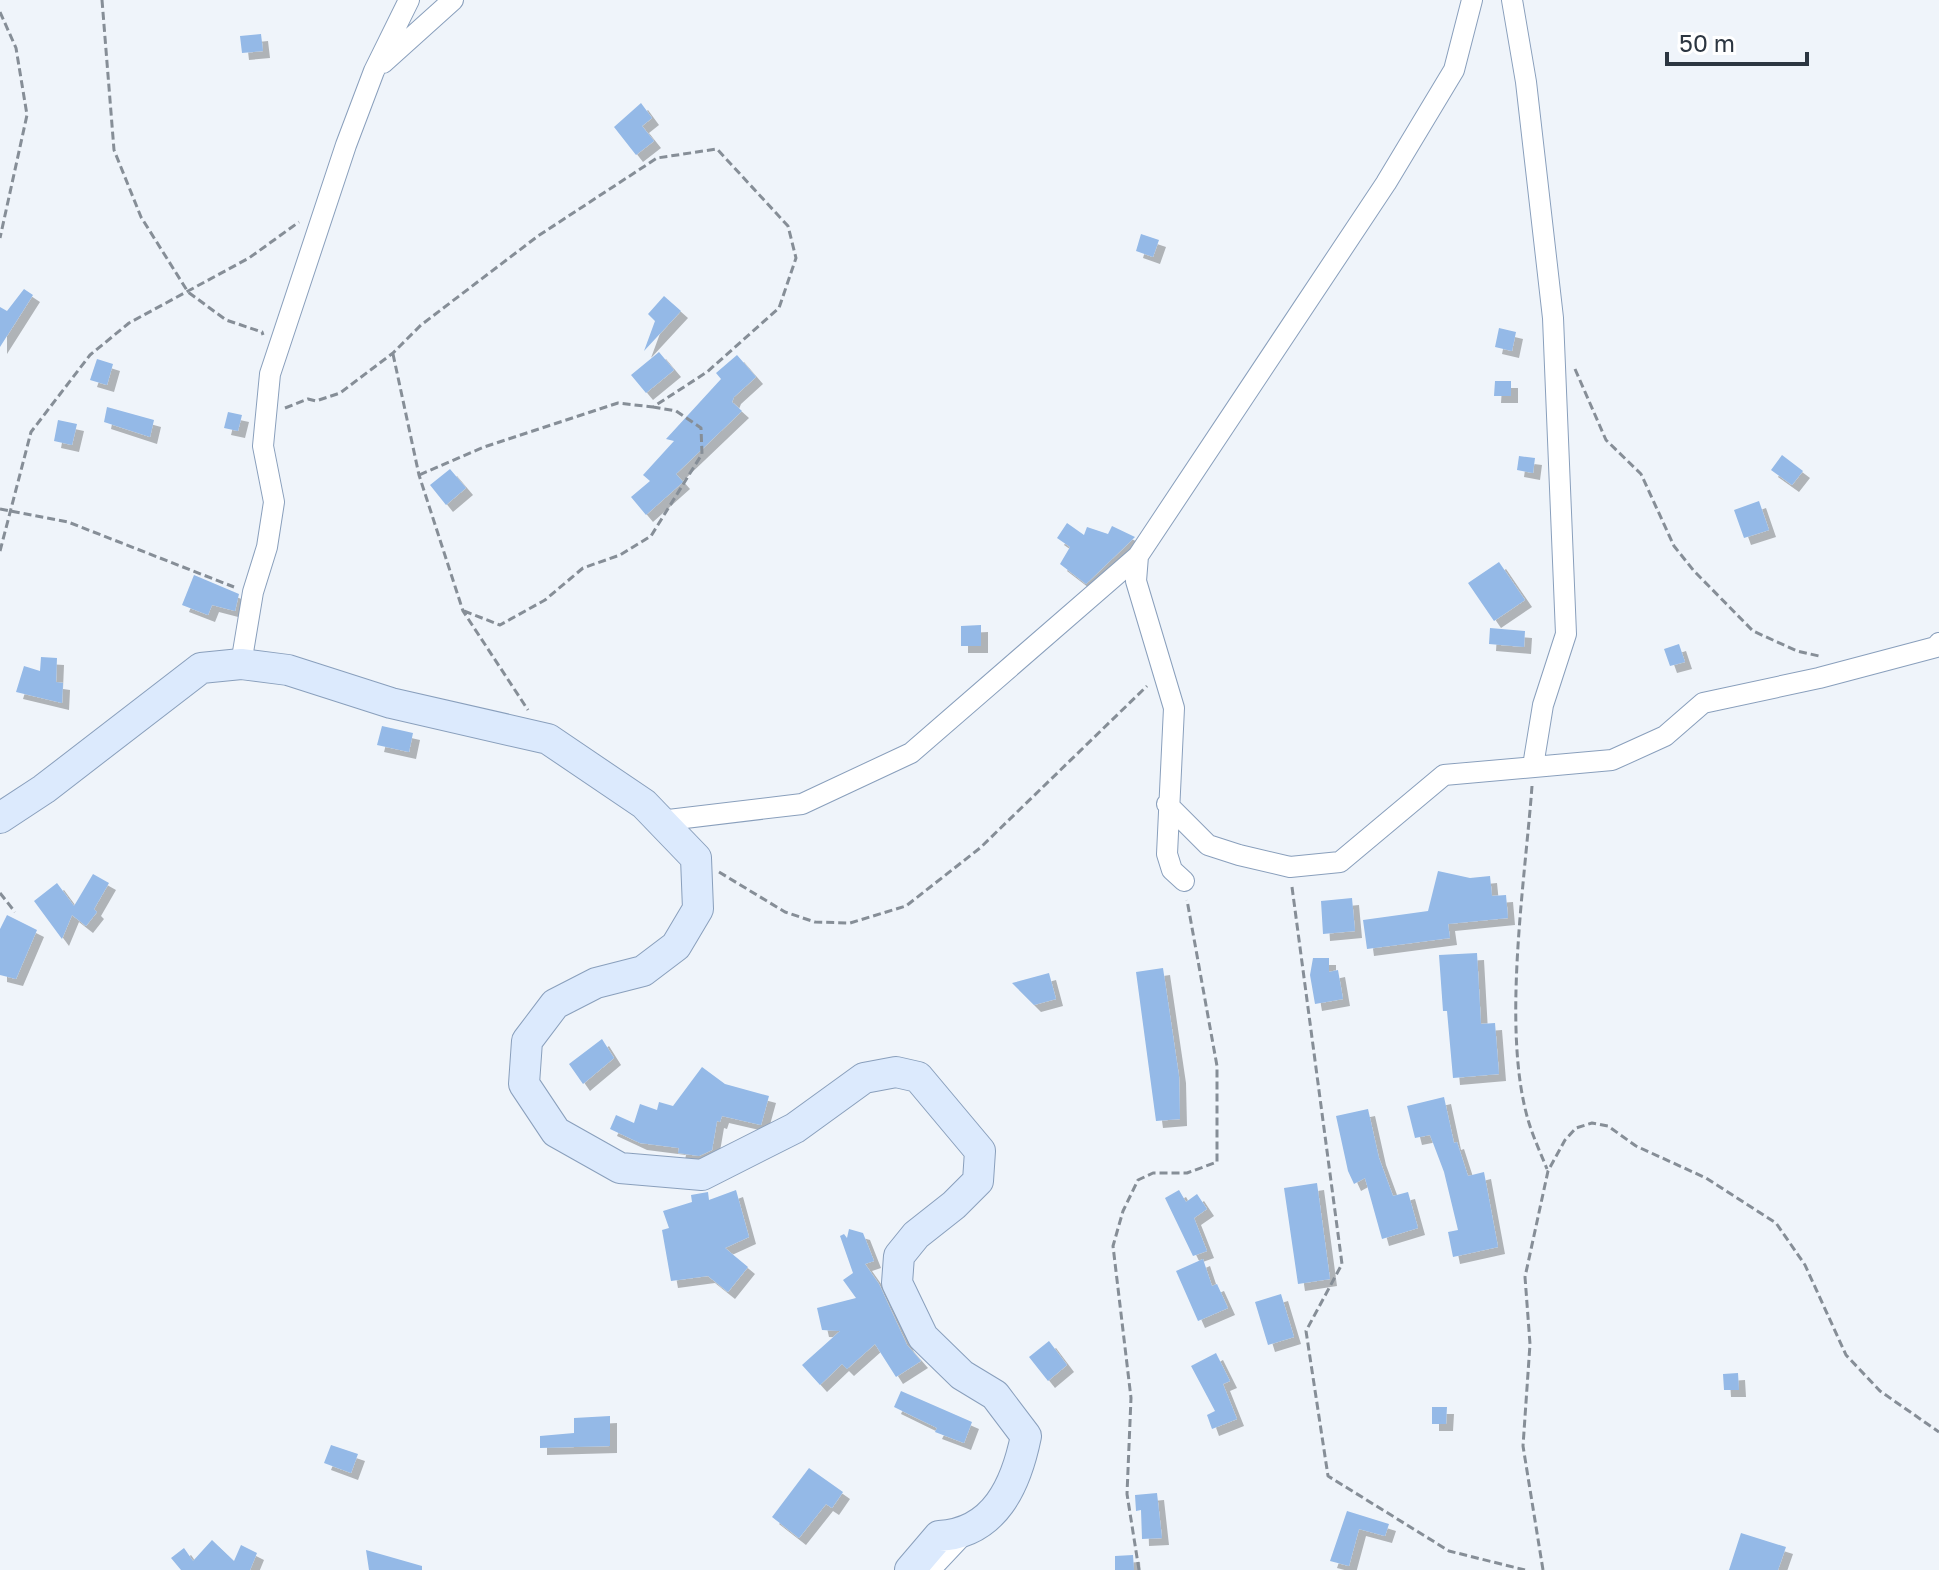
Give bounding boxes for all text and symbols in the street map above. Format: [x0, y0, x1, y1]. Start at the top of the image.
scale bar [1667, 16, 1807, 66]
text: 50 m [1679, 28, 1735, 57]

